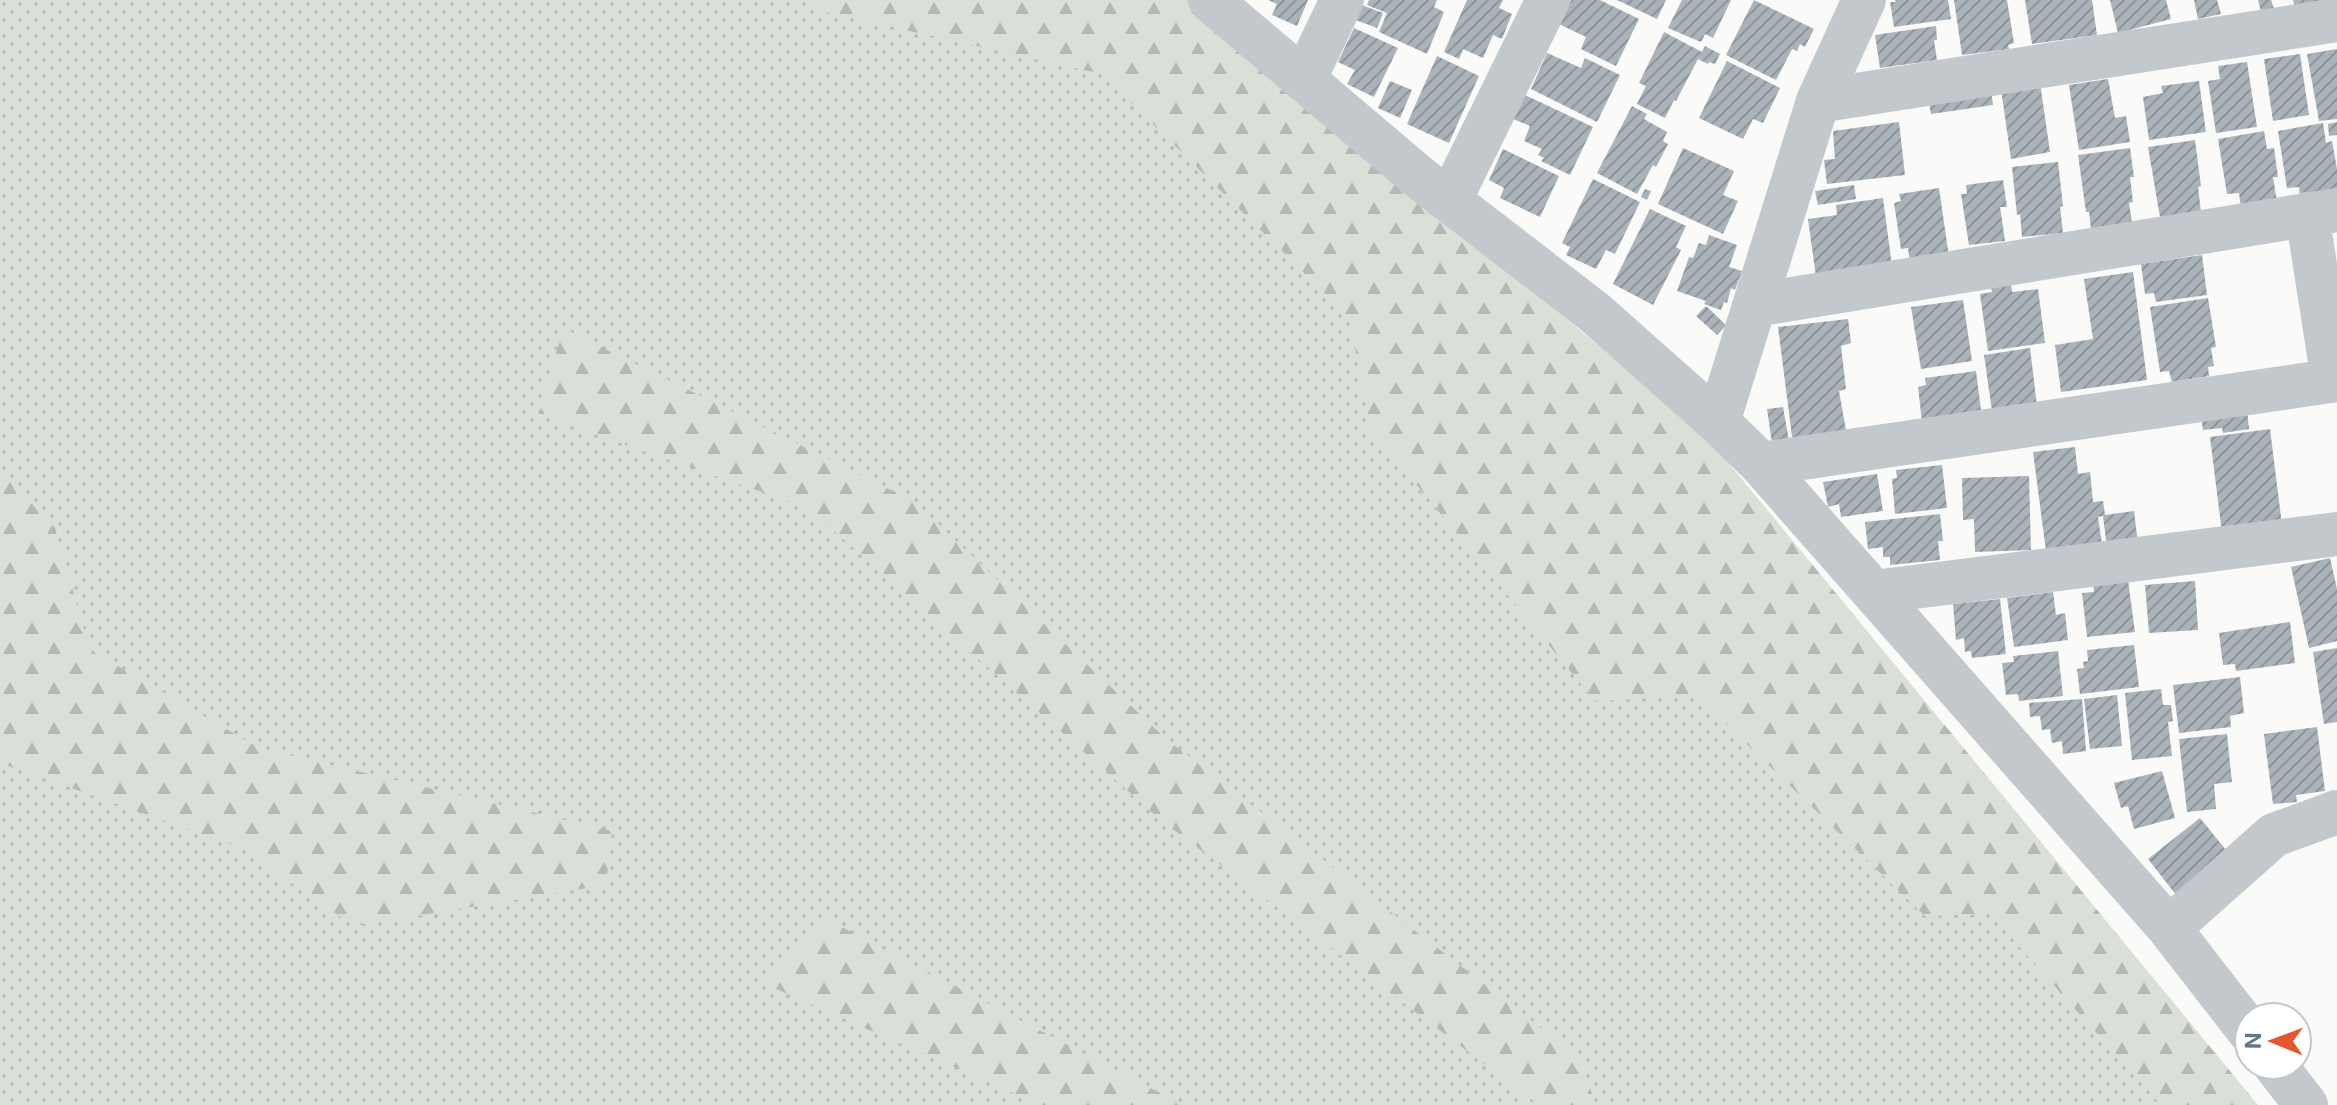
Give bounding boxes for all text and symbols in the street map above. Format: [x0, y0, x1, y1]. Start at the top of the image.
north arrow [2233, 1001, 2313, 1081]
text: N [2240, 1032, 2266, 1049]

